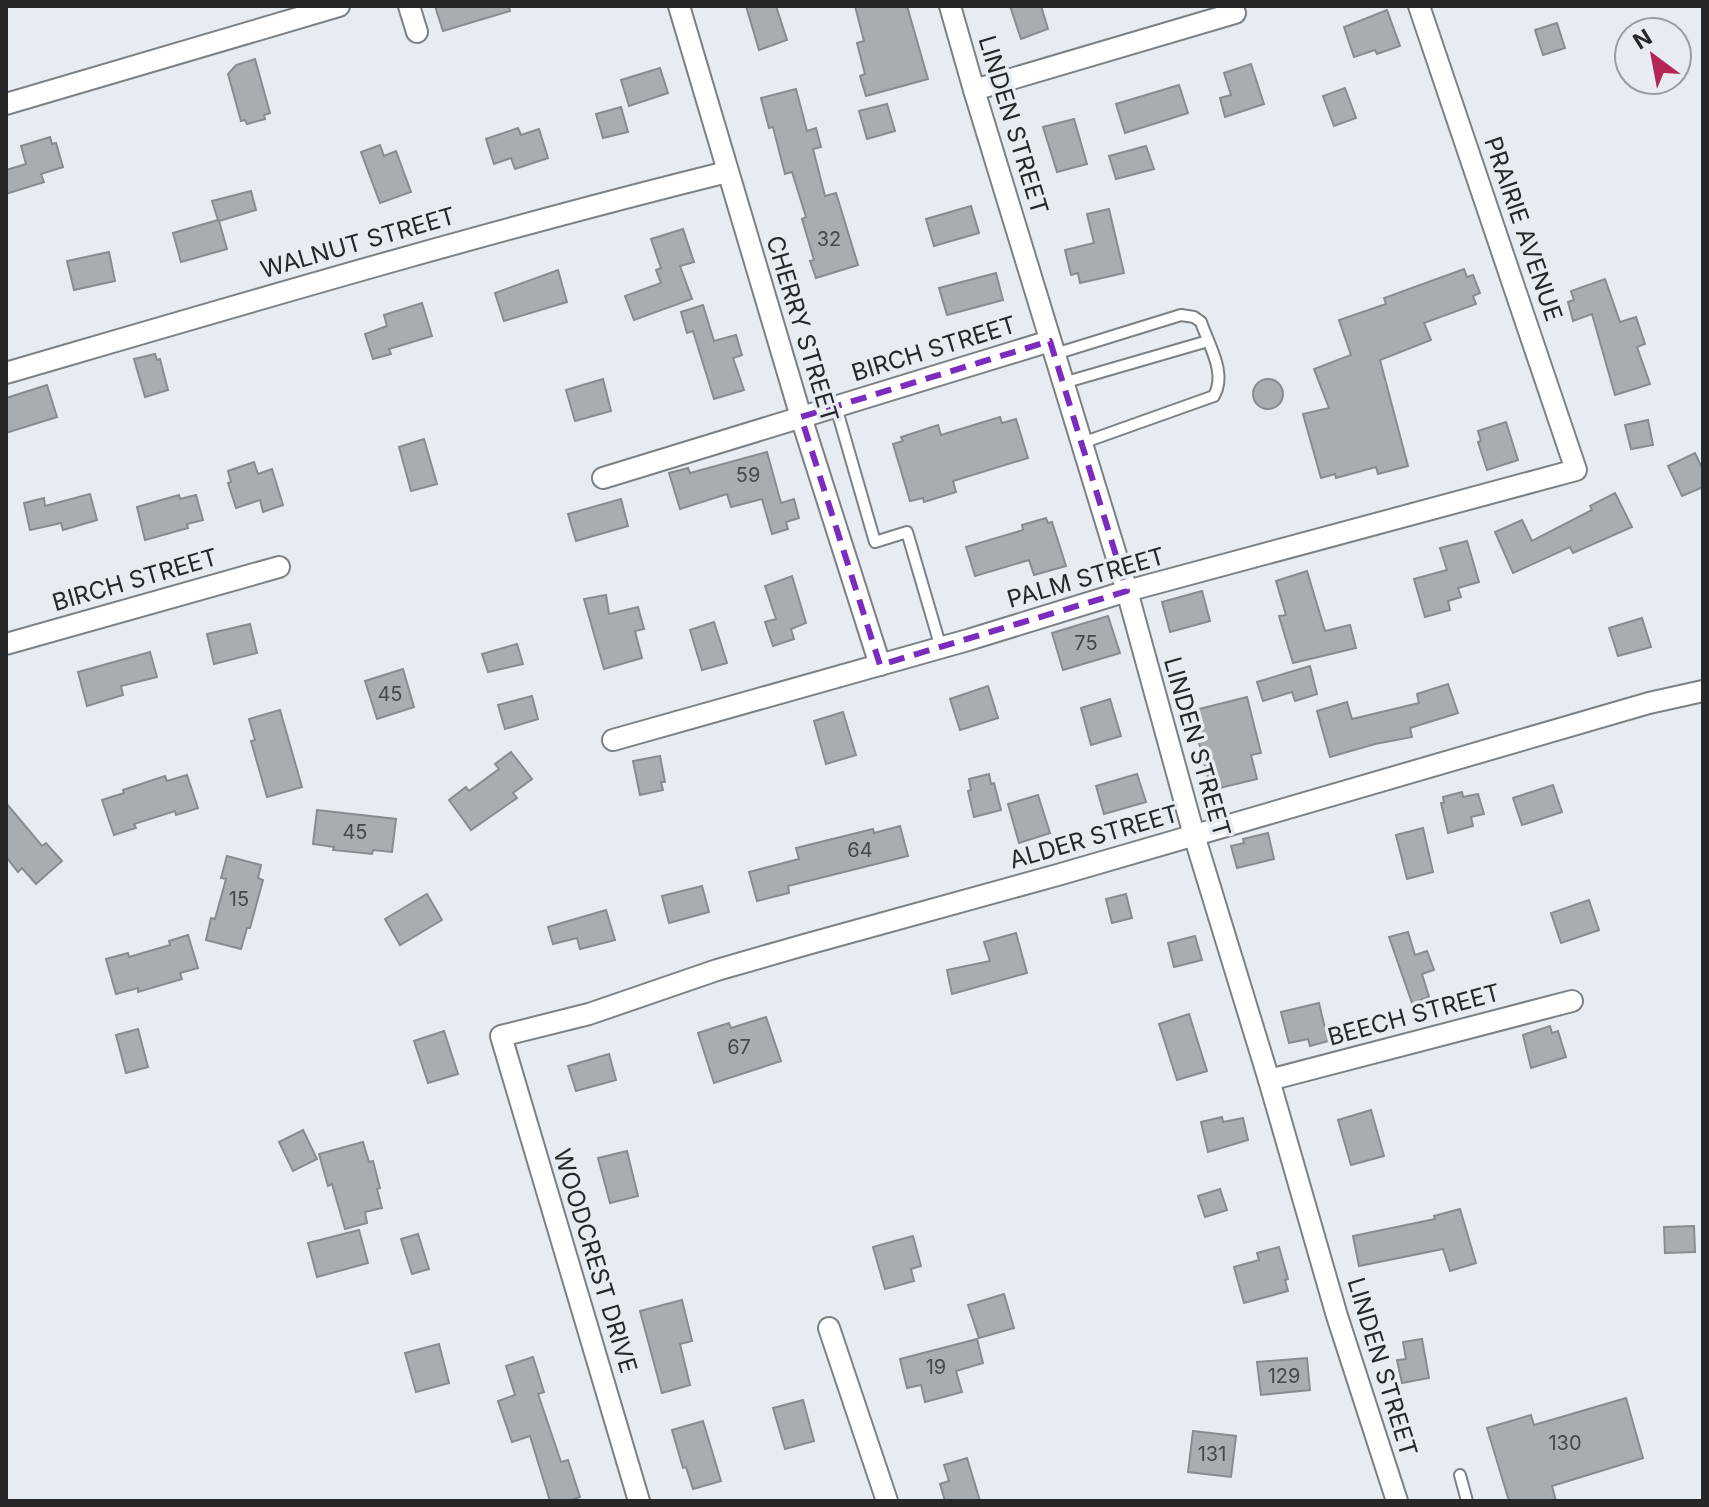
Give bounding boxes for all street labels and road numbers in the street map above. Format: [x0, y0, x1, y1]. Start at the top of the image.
street label: LINDEN STREET [973, 32, 1054, 218]
street label: PRAIRIE AVENUE [1478, 133, 1569, 325]
street label: WALNUT STREET [257, 201, 459, 284]
street label: CHERRY STREET [760, 232, 845, 426]
street label: BIRCH STREET [848, 310, 1020, 387]
street label: PALM STREET [1004, 541, 1168, 614]
street label: BIRCH STREET [49, 542, 221, 617]
street label: LINDEN STREET [1158, 654, 1237, 840]
street label: ALDER STREET [1006, 798, 1182, 875]
street label: BEECH STREET [1324, 978, 1503, 1051]
street label: WOODCREST DRIVE [548, 1145, 643, 1376]
street label: LINDEN STREET [1342, 1274, 1423, 1460]

